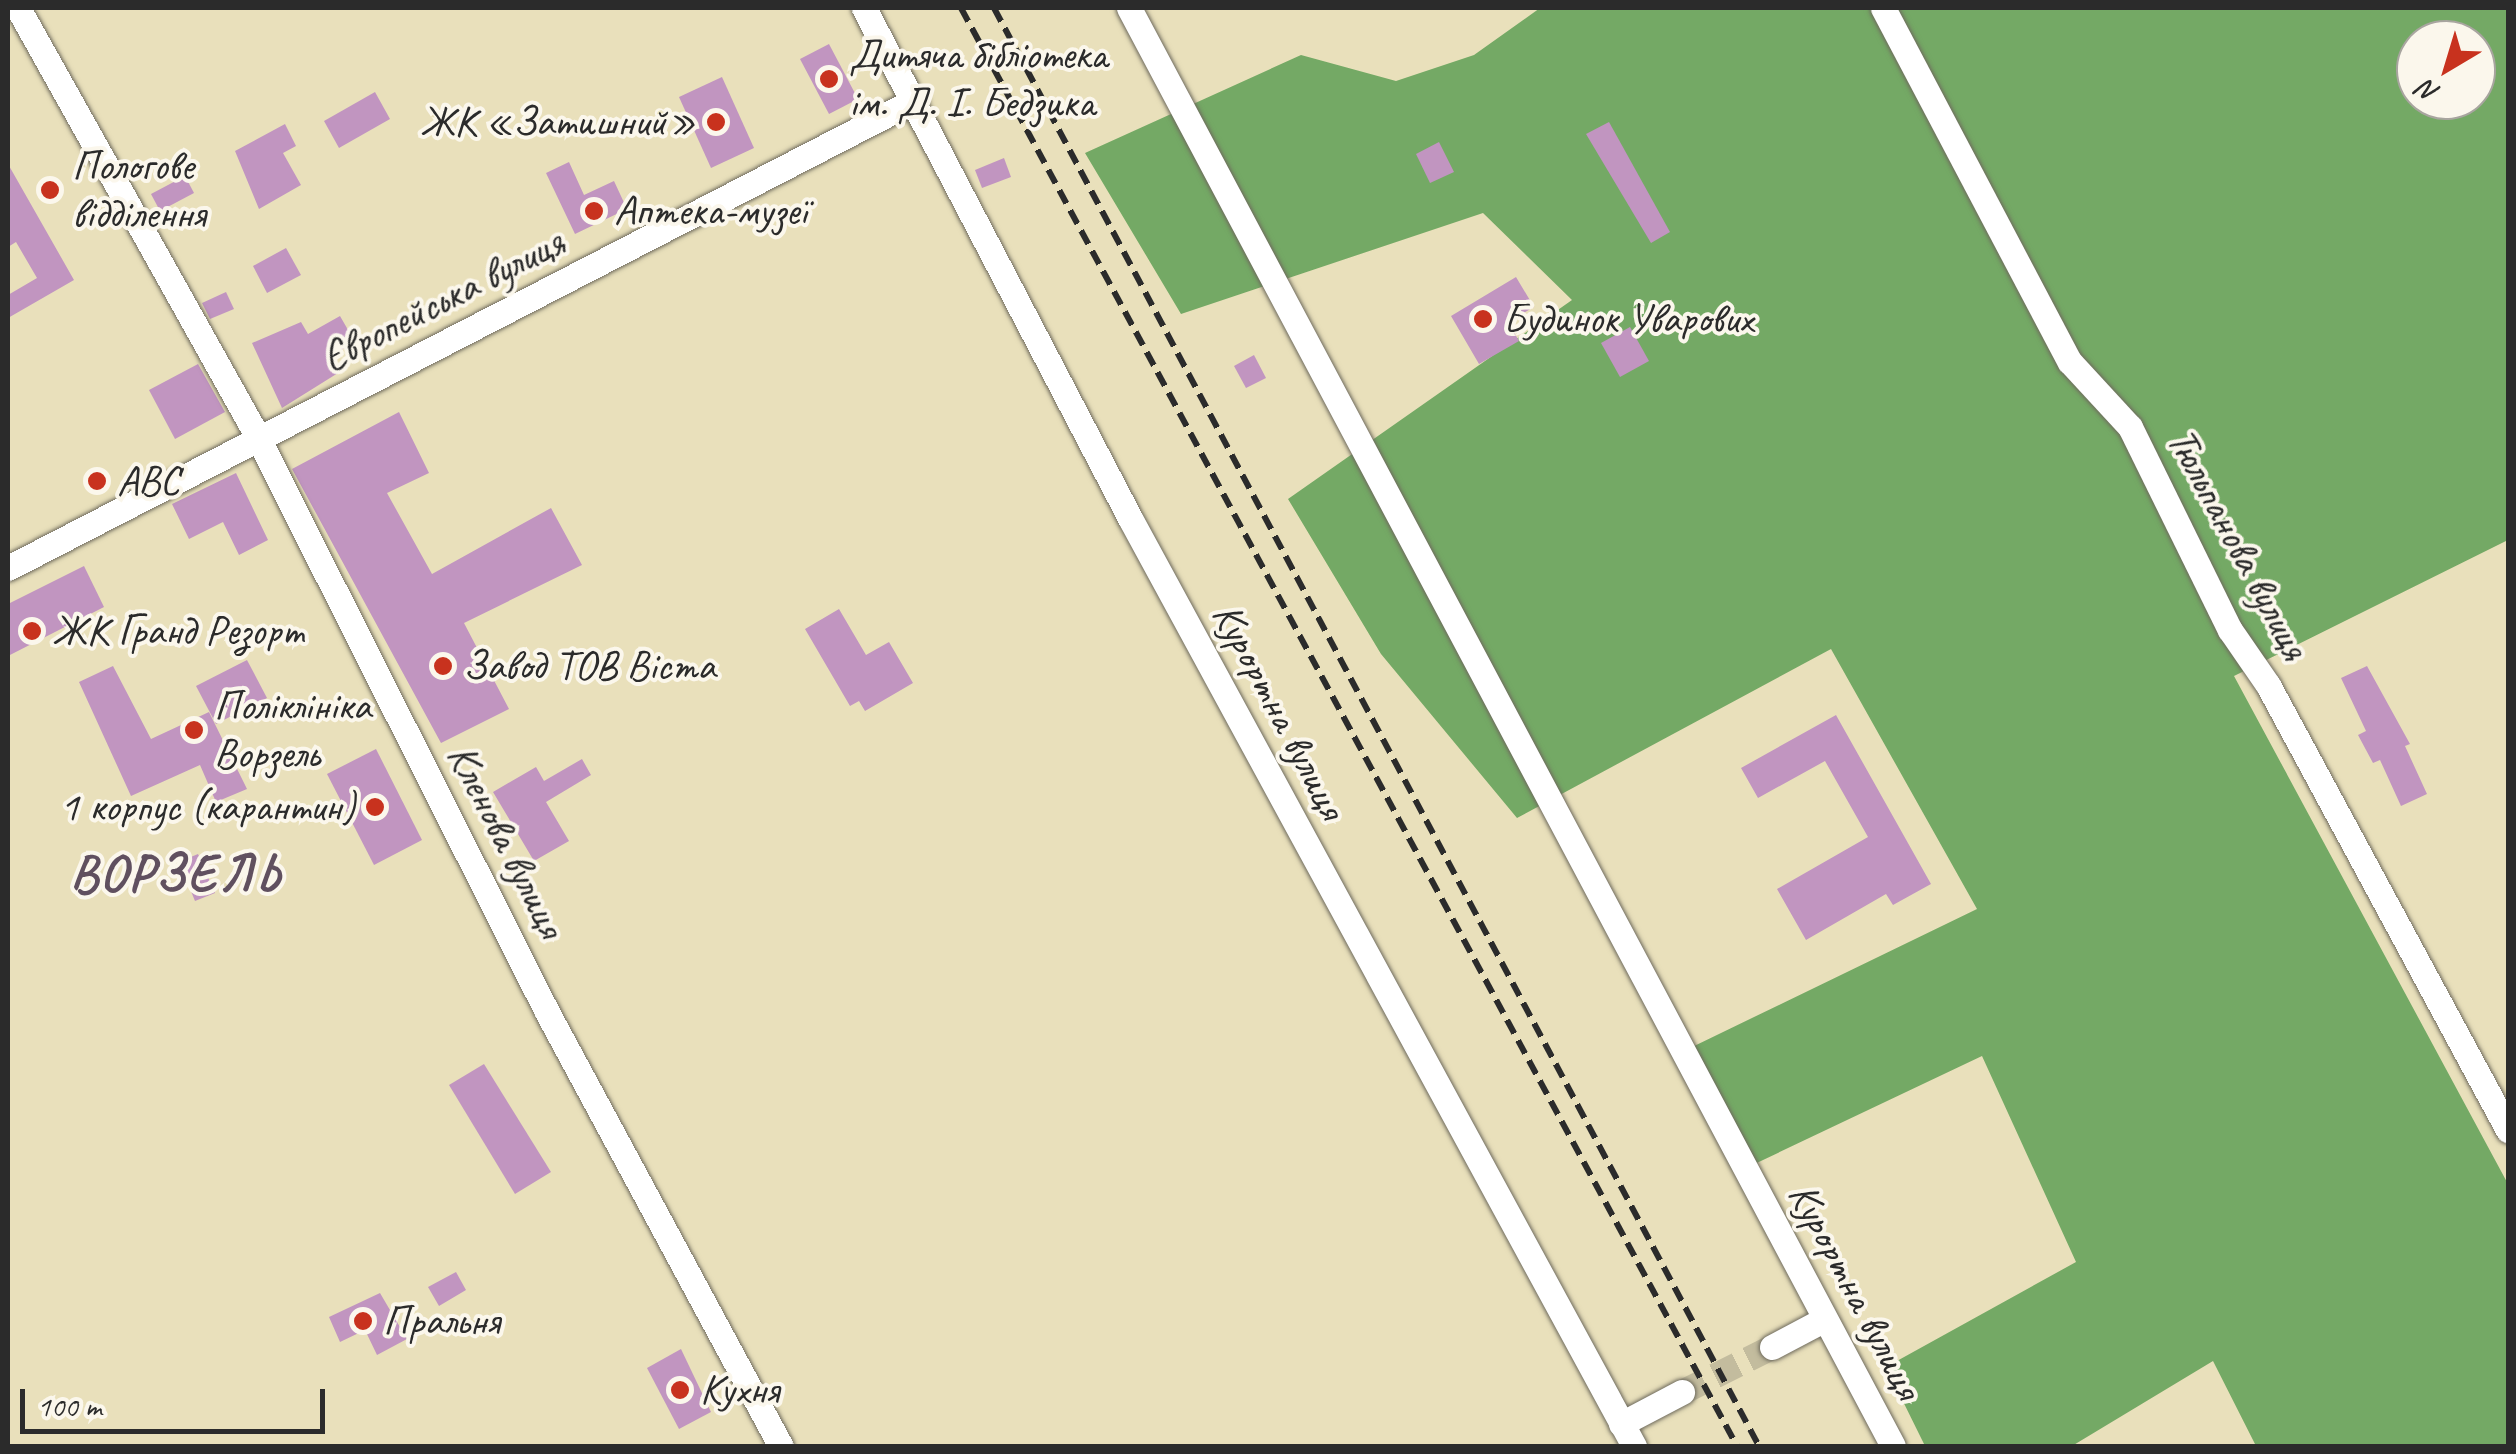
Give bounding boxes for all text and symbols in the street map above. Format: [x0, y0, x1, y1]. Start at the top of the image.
north arrow [2396, 20, 2496, 120]
place label: Дитяча бібліотека ім. Д. І. Бедзика [849, 30, 1108, 128]
marker: Дитяча бібліотека ім. Д. І. Бедзика [818, 68, 840, 90]
text: N [2411, 73, 2446, 112]
place label: ЖК «Затишний» [420, 97, 696, 147]
marker: ЖК «Затишний» [705, 111, 727, 133]
place label: Пологове відділення [72, 141, 205, 240]
marker: Пологове відділення [37, 177, 63, 203]
place label: Аптека-музеї [614, 186, 807, 236]
marker: Аптека-музеї [583, 200, 605, 222]
street label: Європейська вулиця [312, 217, 574, 383]
place label: Будинок Уварових [1503, 294, 1753, 344]
marker: Будинок Уварових [1472, 308, 1494, 330]
street label: Тюльпанова вулиця [2156, 419, 2320, 669]
place label: ABC [117, 456, 179, 506]
marker: ABC [86, 470, 108, 492]
street label: Курортна вулиця [1201, 595, 1357, 827]
place label: ЖК Гранд Резорт [52, 606, 301, 656]
marker: ЖК Гранд Резорт [21, 620, 43, 642]
place label: Завод ТОВ Віста [463, 641, 714, 691]
marker: Завод ТОВ Віста [432, 655, 454, 677]
place label: Поліклініка Ворзель [214, 681, 371, 779]
marker: Поліклініка Ворзель [183, 719, 205, 741]
street label: Кленова вулиця [436, 736, 576, 946]
place label: 1 корпус (карантин) [60, 782, 355, 832]
marker: 1 корпус (карантин) [364, 796, 386, 818]
district label: ВОРЗЕЛЬ [65, 843, 287, 905]
street label: Курортна вулиця [1777, 1175, 1933, 1407]
place label: Пральня [383, 1296, 500, 1346]
marker: Пральня [352, 1310, 374, 1332]
place label: Кухня [700, 1365, 779, 1415]
scale bar [25, 1369, 330, 1431]
marker: Кухня [669, 1379, 691, 1401]
text: 100 m [37, 1387, 102, 1425]

